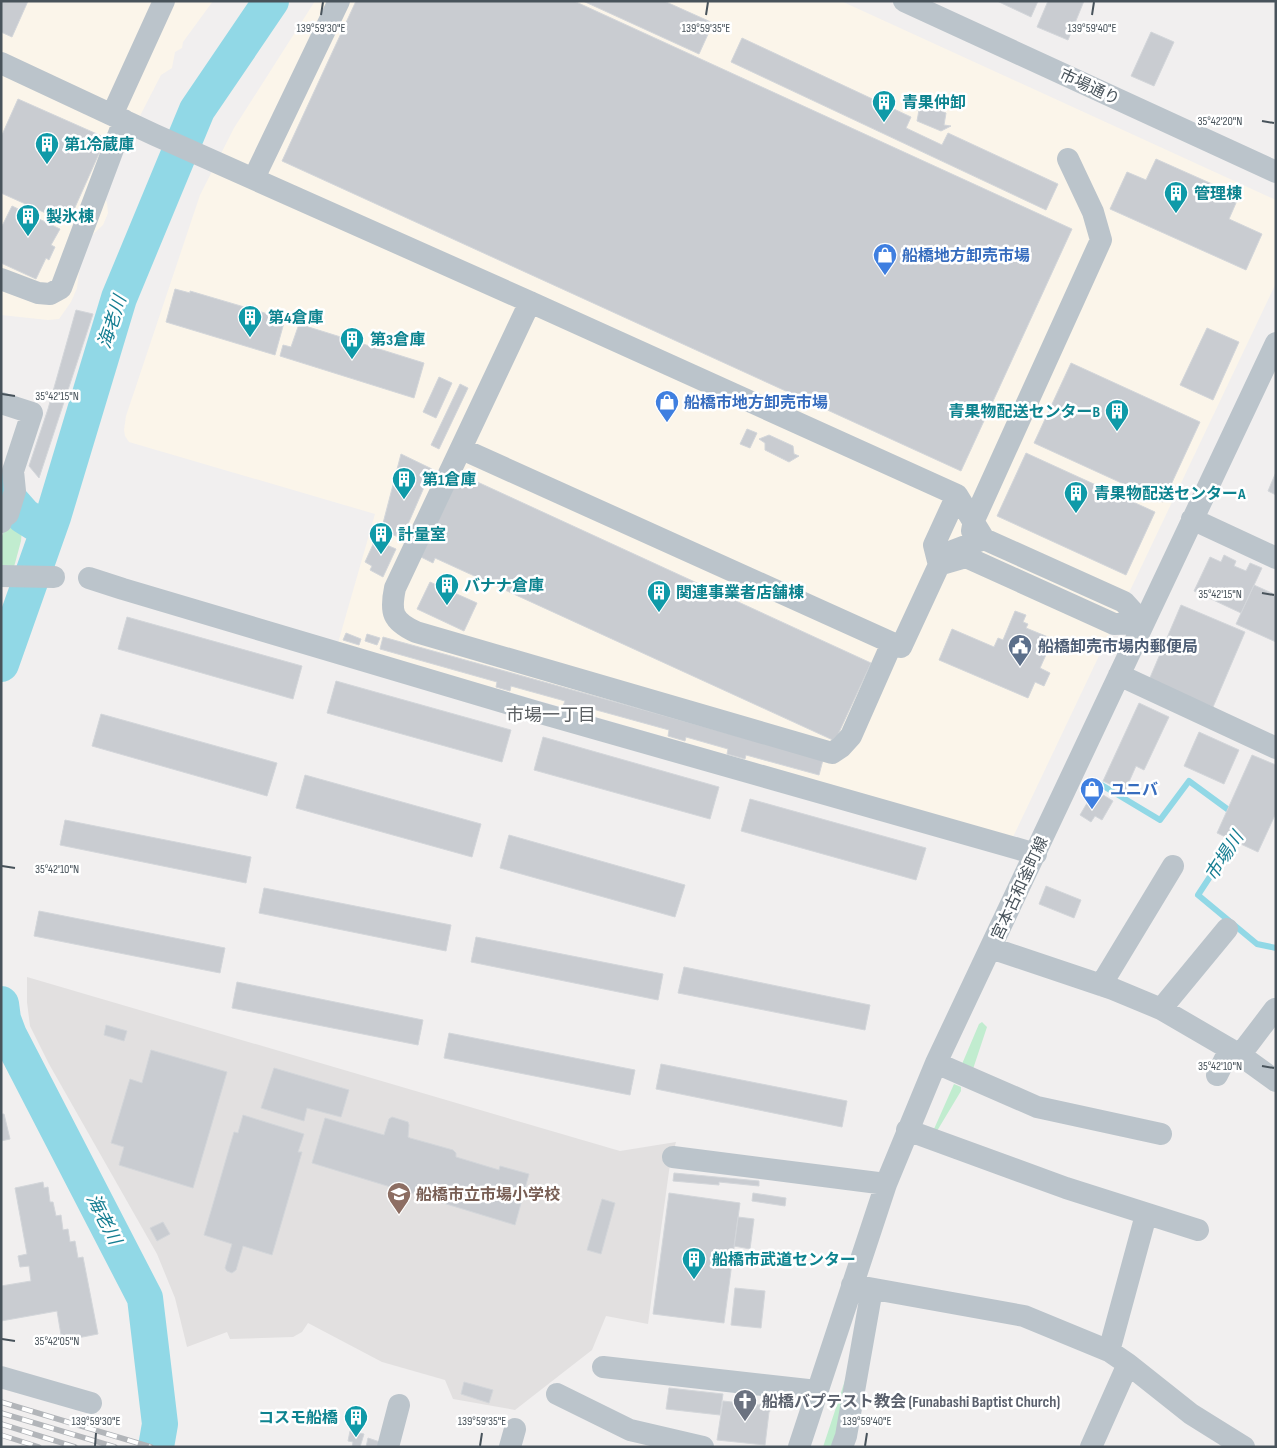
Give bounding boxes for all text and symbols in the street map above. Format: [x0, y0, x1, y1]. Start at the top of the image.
text: 139°59'30"E [297, 21, 346, 36]
text: 139°59'35"E [682, 21, 730, 36]
text: 139°59'40"E [1068, 21, 1117, 36]
street label: 市場通り [1056, 65, 1122, 109]
building icon: 青果仲卸 [871, 89, 897, 123]
place label: 青果仲卸 [902, 93, 966, 113]
text: 35°42'20"N [1198, 114, 1242, 129]
building icon: 第1冷蔵庫 [34, 131, 60, 165]
place label: 第1冷蔵庫 [64, 136, 134, 155]
building icon: 管理棟 [1163, 180, 1189, 214]
place label: 管理棟 [1194, 184, 1242, 204]
building icon: 製氷棟 [15, 203, 41, 237]
place label: 製氷棟 [46, 207, 94, 227]
shop icon: 船橋地方卸売市場 [872, 242, 898, 276]
place label: 船橋地方卸売市場 [902, 247, 1030, 266]
water label: 海老川 [94, 291, 131, 351]
building icon: 第4倉庫 [237, 304, 263, 338]
place label: 第4倉庫 [268, 309, 323, 328]
building icon: 第3倉庫 [339, 326, 365, 360]
place label: 第3倉庫 [370, 331, 425, 350]
text: 35°42'15"N [35, 389, 79, 404]
shop icon: 船橋市地方卸売市場 [654, 389, 680, 423]
place label: 船橋市地方卸売市場 [684, 394, 828, 413]
building icon: 青果物配送センターB [1104, 398, 1130, 432]
place label: 青果物配送センターB [948, 403, 1100, 422]
building icon: 第1倉庫 [391, 466, 417, 500]
place label: 第1倉庫 [422, 471, 476, 490]
building icon: 青果物配送センターA [1063, 480, 1089, 514]
place label: 青果物配送センターA [1094, 485, 1246, 504]
building icon: 計量室 [368, 521, 394, 555]
place label: 計量室 [398, 526, 446, 545]
building icon: バナナ倉庫 [434, 572, 460, 606]
place label: バナナ倉庫 [464, 577, 544, 596]
building icon: 関連事業者店舗棟 [646, 579, 672, 613]
place label: 関連事業者店舗棟 [676, 583, 804, 603]
text: 35°42'15"N [1198, 587, 1242, 602]
public building icon: 船橋卸売市場内郵便局 [1007, 633, 1033, 667]
place label: 船橋卸売市場内郵便局 [1038, 638, 1198, 657]
district label: 市場一丁目 [506, 705, 596, 726]
shop icon: ユニバ [1079, 776, 1105, 810]
place label: ユニバ [1110, 781, 1158, 800]
water label: 市場川 [1201, 826, 1249, 885]
street label: 宮本古和釜町線 [988, 834, 1053, 943]
text: 35°42'10"N [35, 862, 79, 877]
text: 35°42'10"N [1198, 1059, 1242, 1074]
school or university icon: 船橋市立市場小学校 [386, 1181, 412, 1215]
place label: 船橋市立市場小学校 [416, 1186, 560, 1205]
water label: 海老川 [82, 1190, 126, 1250]
building icon: 船橋市武道センター [681, 1246, 707, 1280]
place label: 船橋市武道センター [712, 1251, 856, 1270]
text: 35°42'05"N [35, 1334, 79, 1349]
church icon: 船橋バプテスト教会 (Funabashi Baptist Church) [732, 1388, 758, 1422]
place label: 船橋バプテスト教会 (Funabashi Baptist Church) [762, 1393, 1060, 1412]
building icon: コスモ船橋 [343, 1404, 369, 1438]
place label: コスモ船橋 [258, 1409, 338, 1428]
text: 139°59'30"E [72, 1414, 121, 1429]
text: 139°59'35"E [458, 1414, 506, 1429]
text: 139°59'40"E [843, 1414, 892, 1429]

